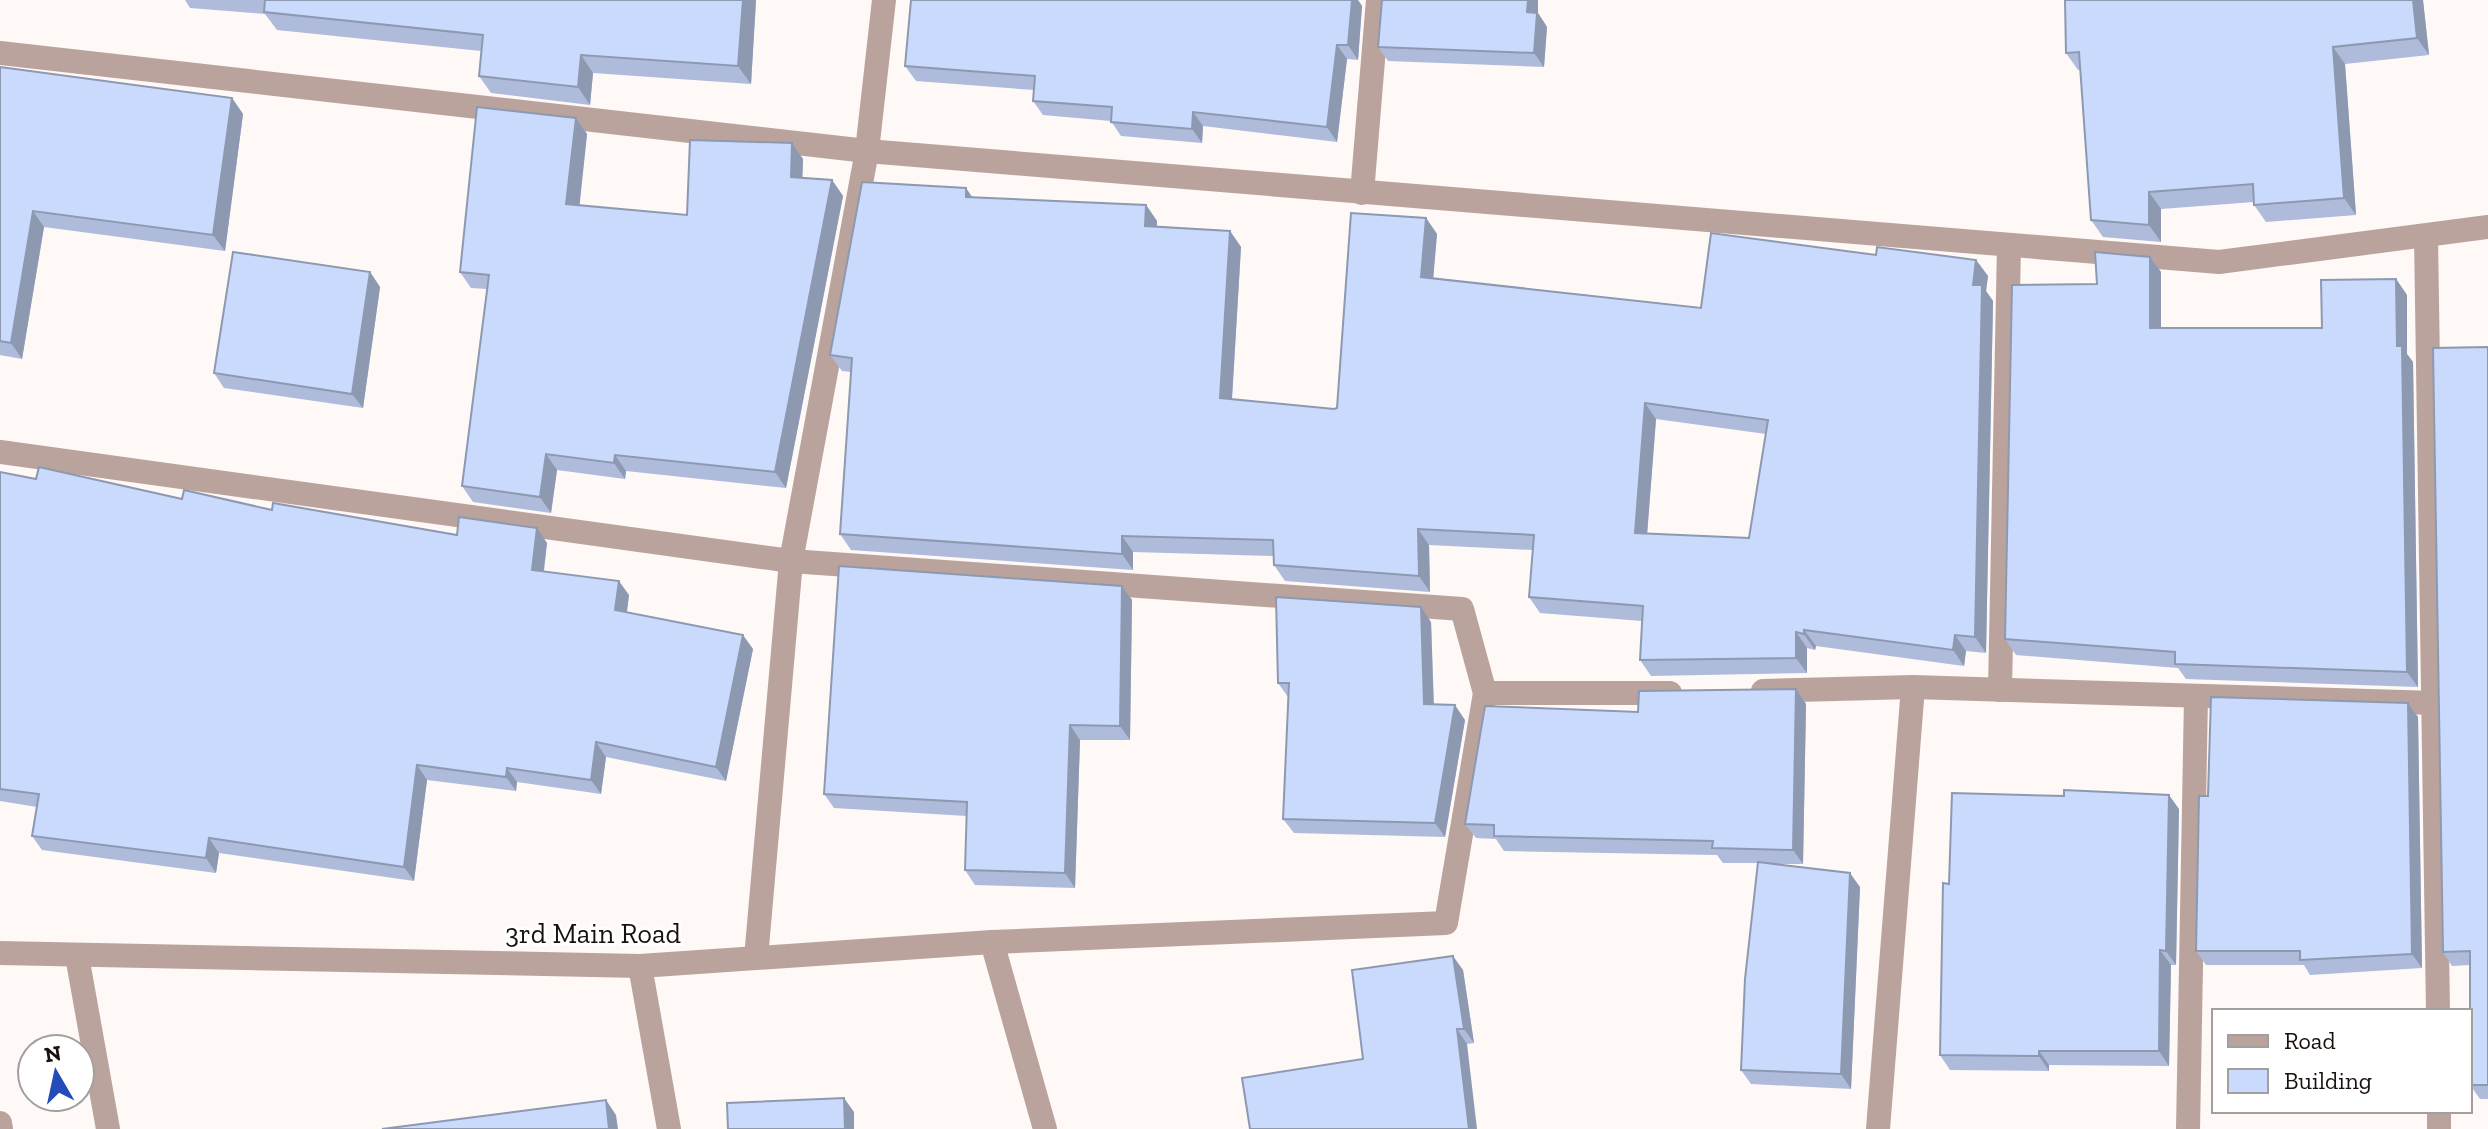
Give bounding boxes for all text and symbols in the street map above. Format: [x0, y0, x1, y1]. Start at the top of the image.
street label: 3rd Main Road [505, 917, 681, 950]
legend [2212, 1009, 2472, 1113]
text: Road [2284, 1026, 2336, 1055]
north arrow [16, 1033, 96, 1113]
text: N [43, 1039, 64, 1068]
text: Building [2284, 1066, 2372, 1095]

